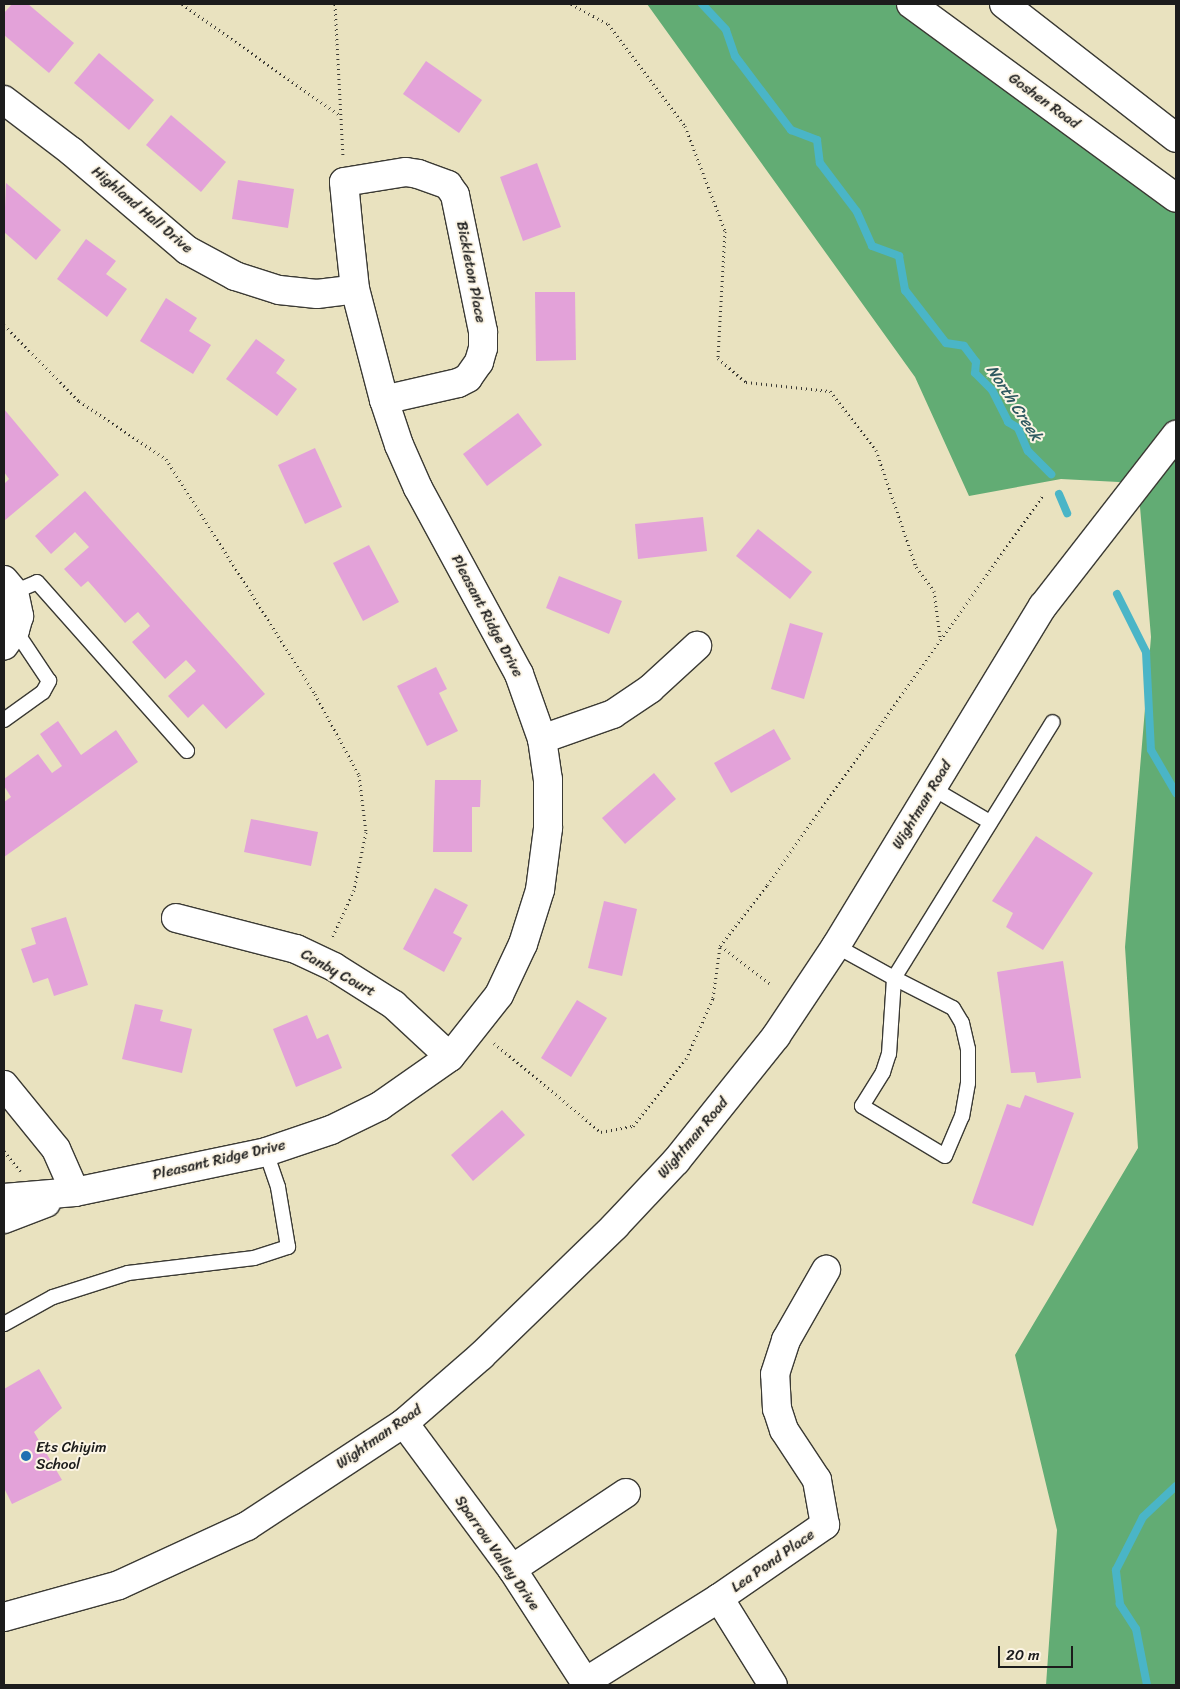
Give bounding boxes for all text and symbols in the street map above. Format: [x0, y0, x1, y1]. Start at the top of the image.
street label: Goshen Road [1005, 69, 1083, 133]
street label: Highland Hall Drive [88, 162, 196, 258]
street label: Bickleton Place [452, 220, 490, 324]
water label: North Creek [982, 361, 1046, 445]
street label: Pleasant Ridge Drive [447, 552, 527, 680]
street label: Wightman Road [888, 757, 956, 853]
street label: Canby Court [298, 945, 378, 1001]
street label: Wightman Road [654, 1094, 732, 1182]
street label: Pleasant Ridge Drive [151, 1136, 287, 1184]
street label: Wightman Road [333, 1401, 425, 1473]
place label: Ets Chiyim School [36, 1438, 106, 1473]
marker: Ets Chiyim School [20, 1450, 32, 1462]
street label: Sparrow Valley Drive [451, 1492, 543, 1614]
street label: Lea Pond Place [727, 1525, 819, 1597]
scale bar [1000, 1636, 1075, 1668]
text: 20 m [1006, 1642, 1040, 1668]

